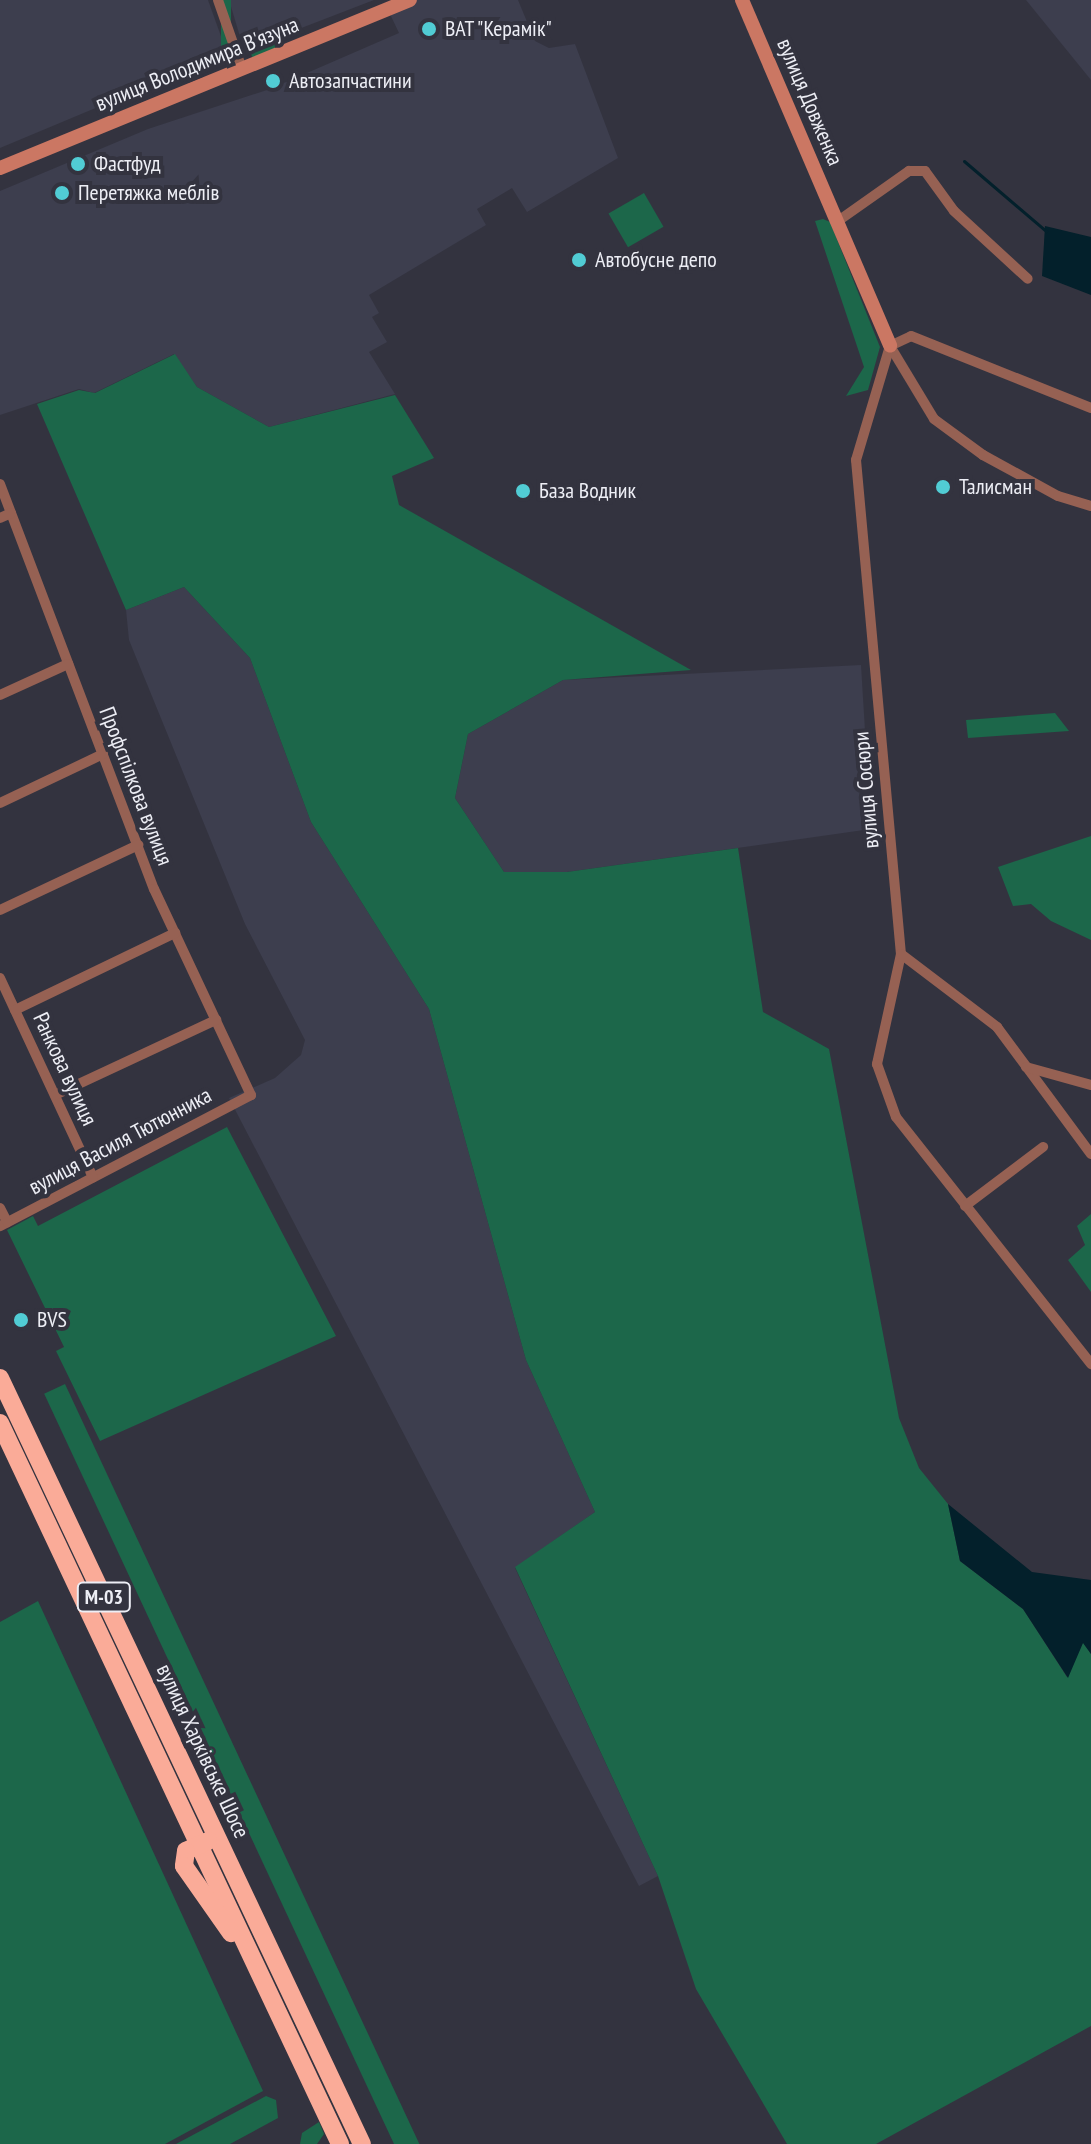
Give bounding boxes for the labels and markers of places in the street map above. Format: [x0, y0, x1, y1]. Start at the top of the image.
place label: ВАТ "Керамік" [445, 16, 554, 42]
marker: ВАТ "Керамік" [420, 20, 438, 38]
place label: Автозапчастини [289, 68, 412, 94]
marker: Автозапчастини [264, 72, 282, 90]
place label: Фастфуд [94, 151, 161, 177]
marker: Фастфуд [69, 155, 87, 173]
place label: Перетяжка меблів [78, 180, 219, 206]
marker: Перетяжка меблів [53, 184, 71, 202]
place label: Автобусне депо [595, 247, 717, 273]
marker: Автобусне депо [570, 251, 588, 269]
place label: Талисман [959, 474, 1032, 500]
place label: База Водник [539, 478, 636, 504]
marker: Талисман [934, 478, 952, 496]
marker: База Водник [514, 482, 532, 500]
place label: BVS [37, 1307, 67, 1333]
marker: BVS [12, 1311, 30, 1329]

